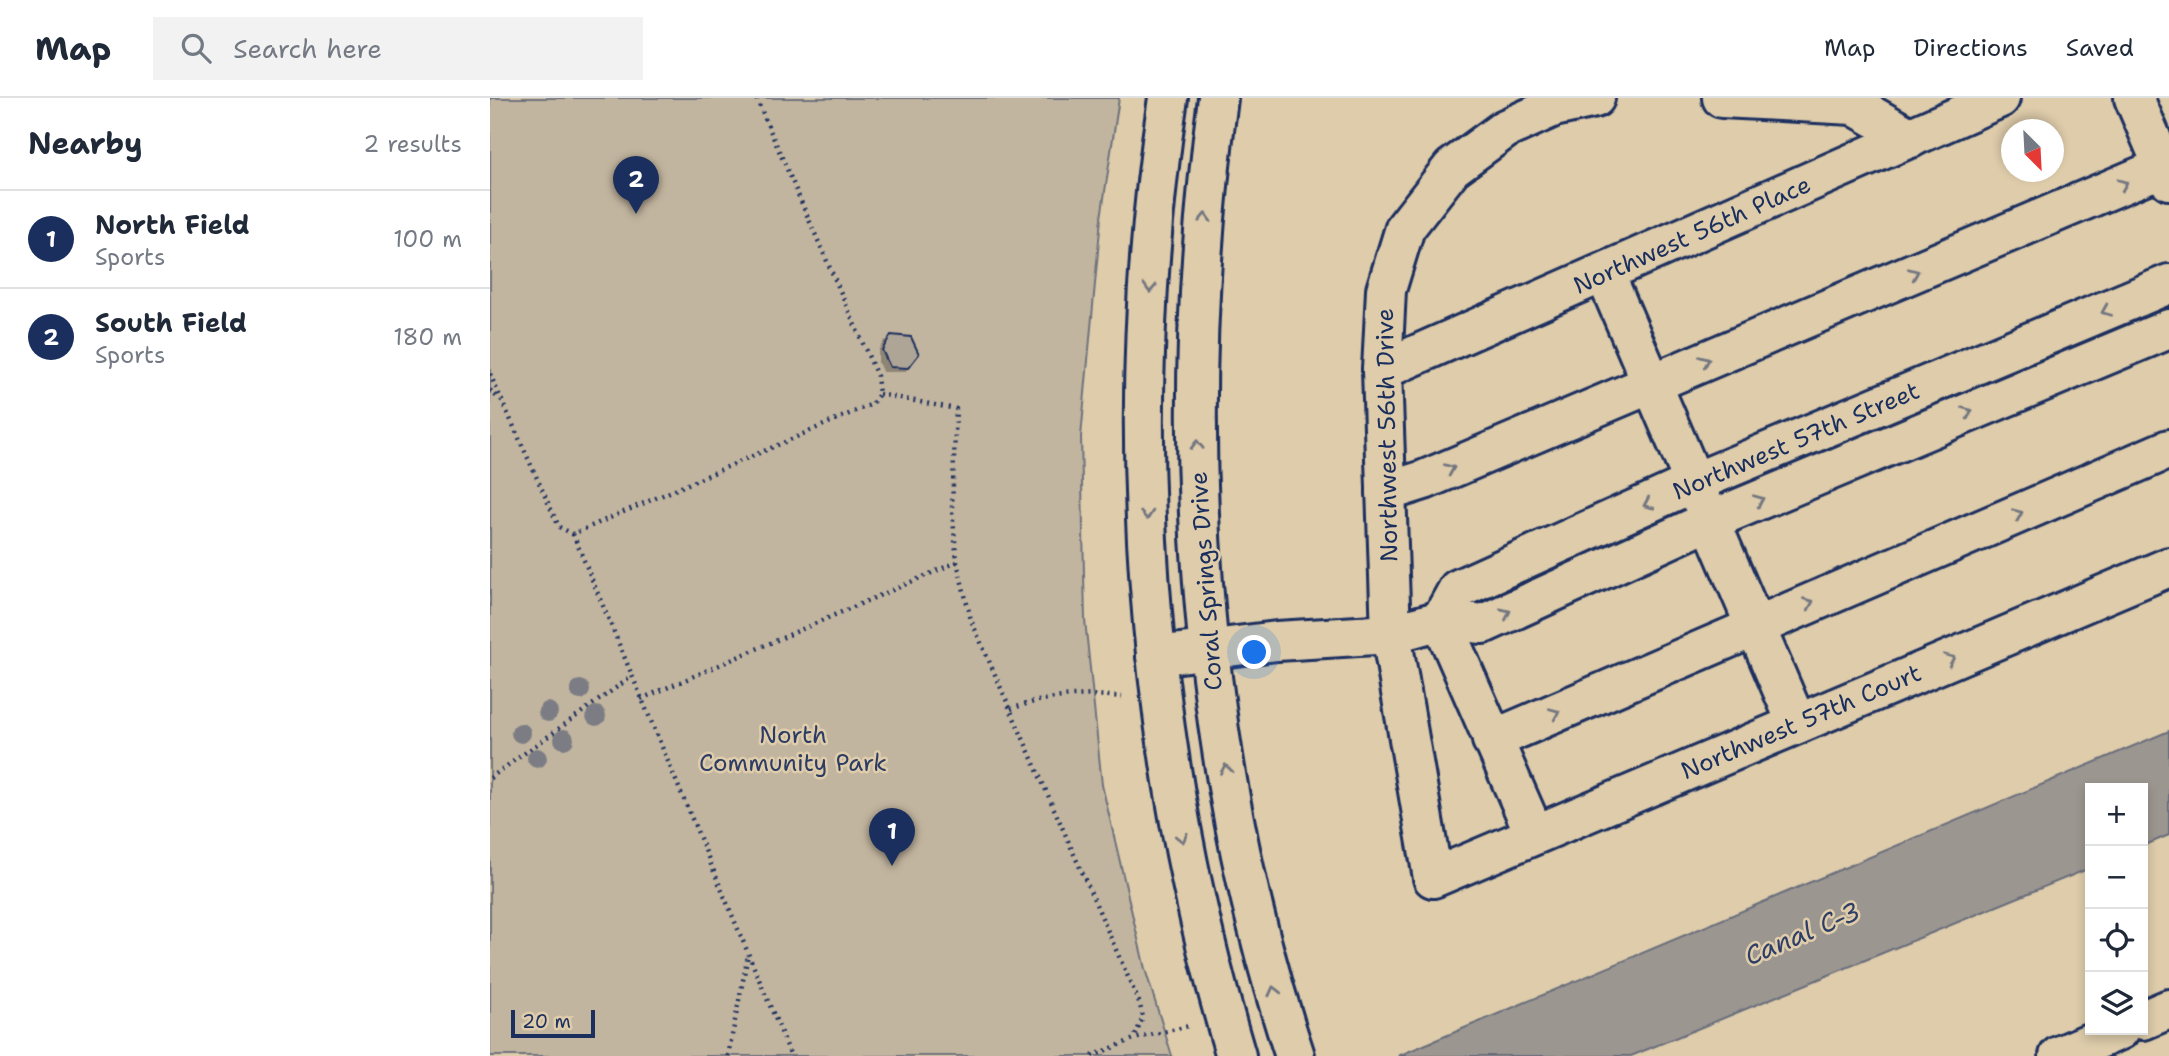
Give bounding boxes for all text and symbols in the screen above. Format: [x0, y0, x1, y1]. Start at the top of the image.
search box [153, 17, 643, 80]
text: Map [35, 26, 111, 71]
icon: search [177, 29, 215, 67]
text: Search here [233, 31, 382, 66]
text: Map [1824, 32, 1875, 64]
text: Directions [1913, 32, 2028, 64]
text: Saved [2066, 32, 2134, 64]
north arrow [2001, 119, 2064, 182]
text: Nearby [28, 123, 143, 164]
text: 2 results [363, 129, 462, 159]
pin: 2 [613, 156, 659, 214]
street label: Northwest 56th Place [1568, 168, 1816, 302]
one-way arrow [2116, 178, 2129, 192]
text: North Field [95, 207, 250, 242]
one-way arrow [1198, 212, 1213, 223]
text: 1 [46, 224, 56, 254]
text: 100 m [393, 224, 462, 254]
text: Sports [95, 242, 166, 272]
one-way arrow [1907, 267, 1919, 281]
one-way arrow [1143, 282, 1158, 293]
one-way arrow [2101, 302, 2113, 316]
text: South Field [95, 305, 247, 340]
street label: Northwest 56th Drive [1369, 308, 1405, 562]
text: 2 [43, 322, 59, 352]
text: 180 m [393, 322, 462, 352]
text: Sports [95, 340, 166, 370]
one-way arrow [1698, 356, 1710, 370]
street label: Northwest 57th Street [1668, 374, 1924, 508]
one-way arrow [1962, 407, 1974, 421]
one-way arrow [1189, 439, 1205, 450]
one-way arrow [1443, 463, 1455, 477]
street label: Coral Springs Drive [1182, 470, 1230, 692]
one-way arrow [1751, 494, 1764, 508]
one-way arrow [1643, 496, 1655, 510]
one-way arrow [2011, 508, 2023, 522]
one-way arrow [1139, 510, 1154, 521]
one-way arrow [1802, 598, 1814, 612]
one-way arrow [1499, 607, 1511, 621]
your location [1237, 635, 1271, 669]
one-way arrow [1943, 653, 1955, 667]
street label: Northwest 57th Court [1676, 657, 1926, 787]
one-way arrow [1548, 707, 1560, 721]
park label: North Community Park [699, 719, 887, 779]
one-way arrow [1219, 763, 1234, 775]
map controls [2085, 783, 2148, 1035]
button: + [2085, 783, 2148, 846]
pin: 1 [869, 808, 915, 866]
one-way arrow [1174, 832, 1188, 844]
button: − [2085, 846, 2148, 909]
water label: Canal C-3 [1739, 893, 1865, 973]
button: locate [2085, 909, 2148, 972]
button: layers [2085, 972, 2148, 1035]
one-way arrow [1268, 985, 1282, 997]
scale bar [511, 1007, 595, 1039]
text: 20 m [522, 1009, 571, 1034]

